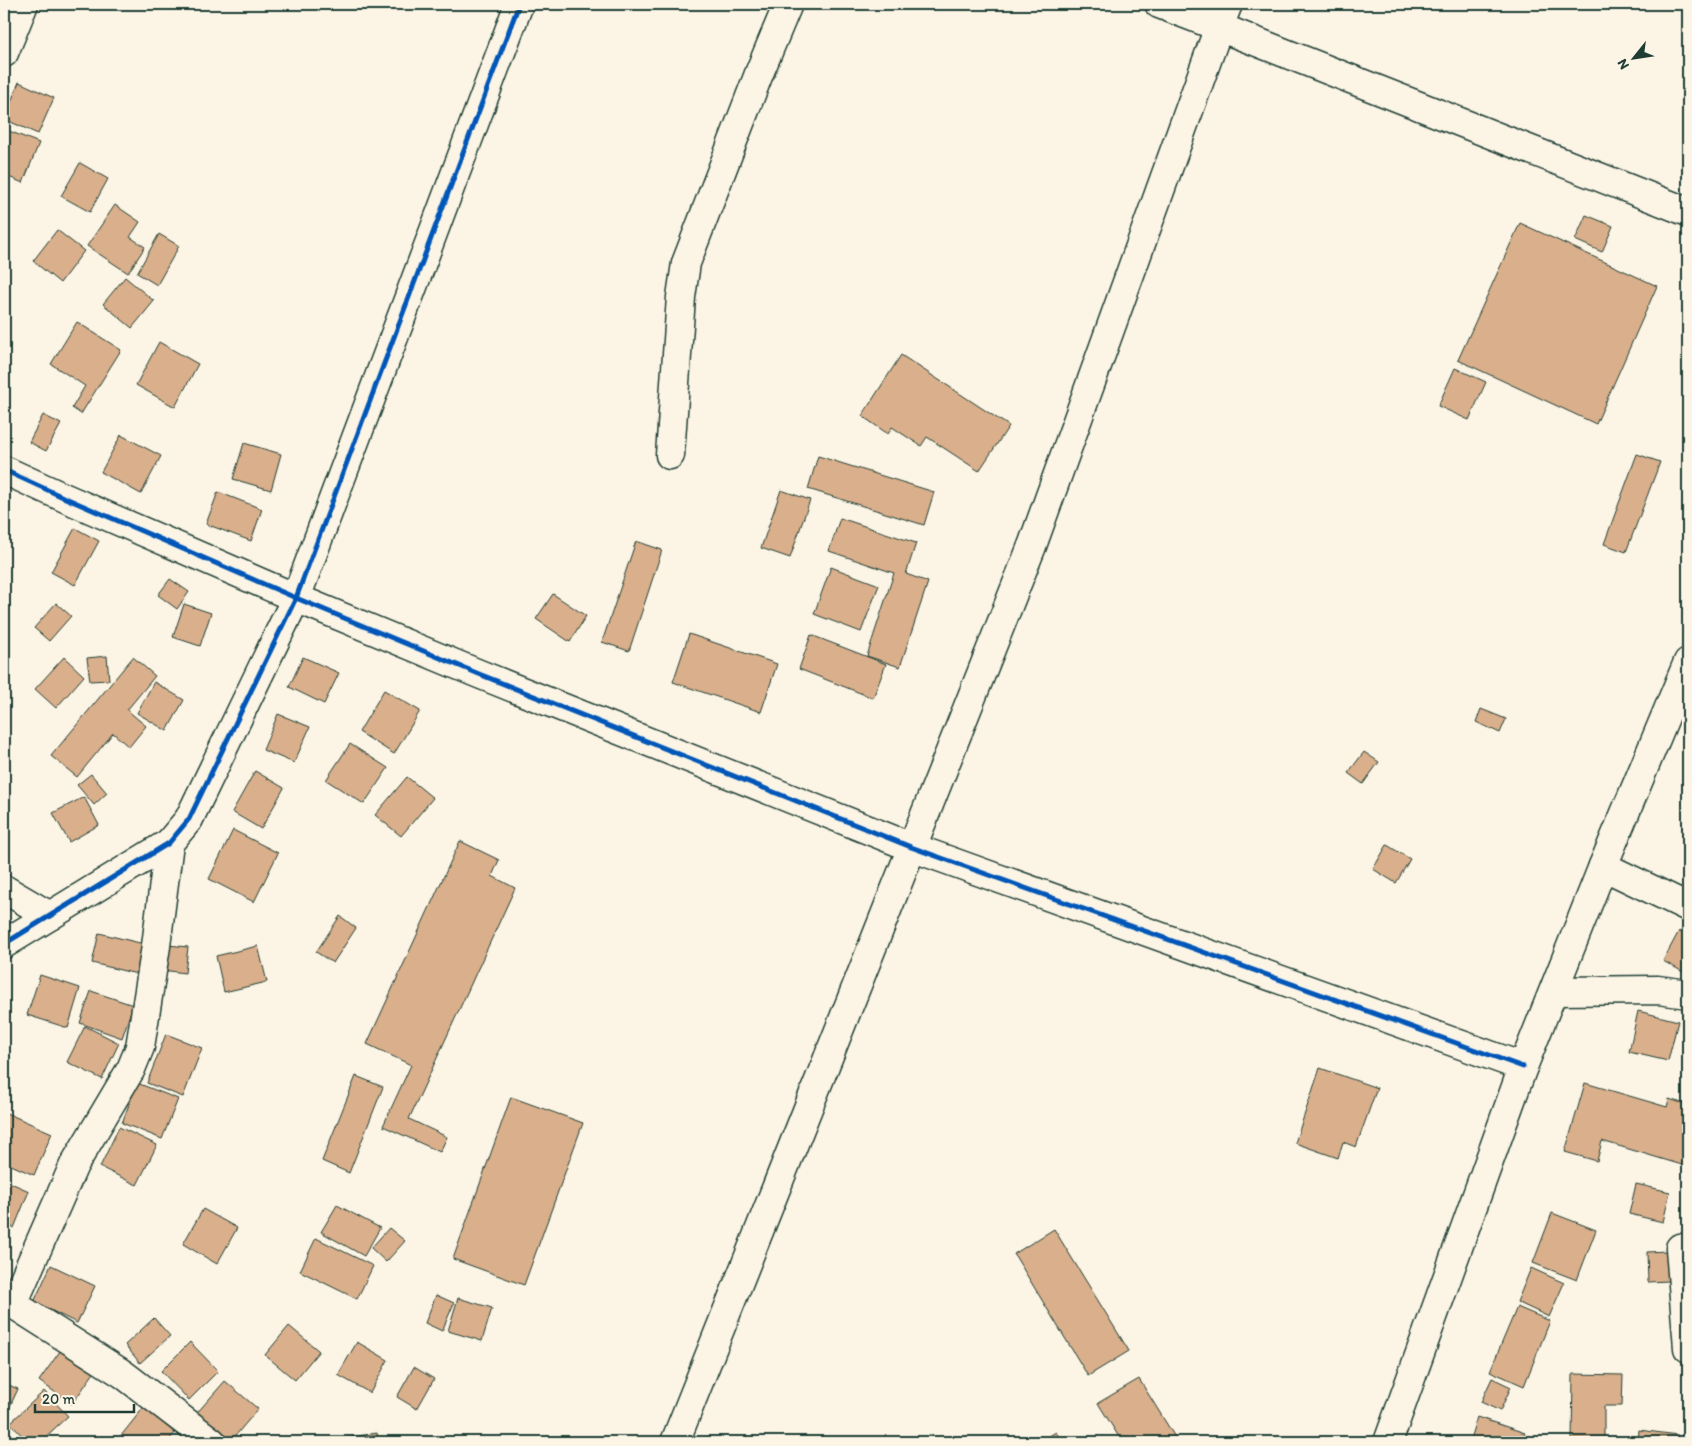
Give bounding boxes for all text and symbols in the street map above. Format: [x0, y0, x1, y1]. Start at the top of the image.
north arrow [1610, 32, 1660, 82]
text: N [1613, 56, 1633, 73]
scale bar [35, 1381, 134, 1413]
text: 20 m [42, 1390, 76, 1408]

